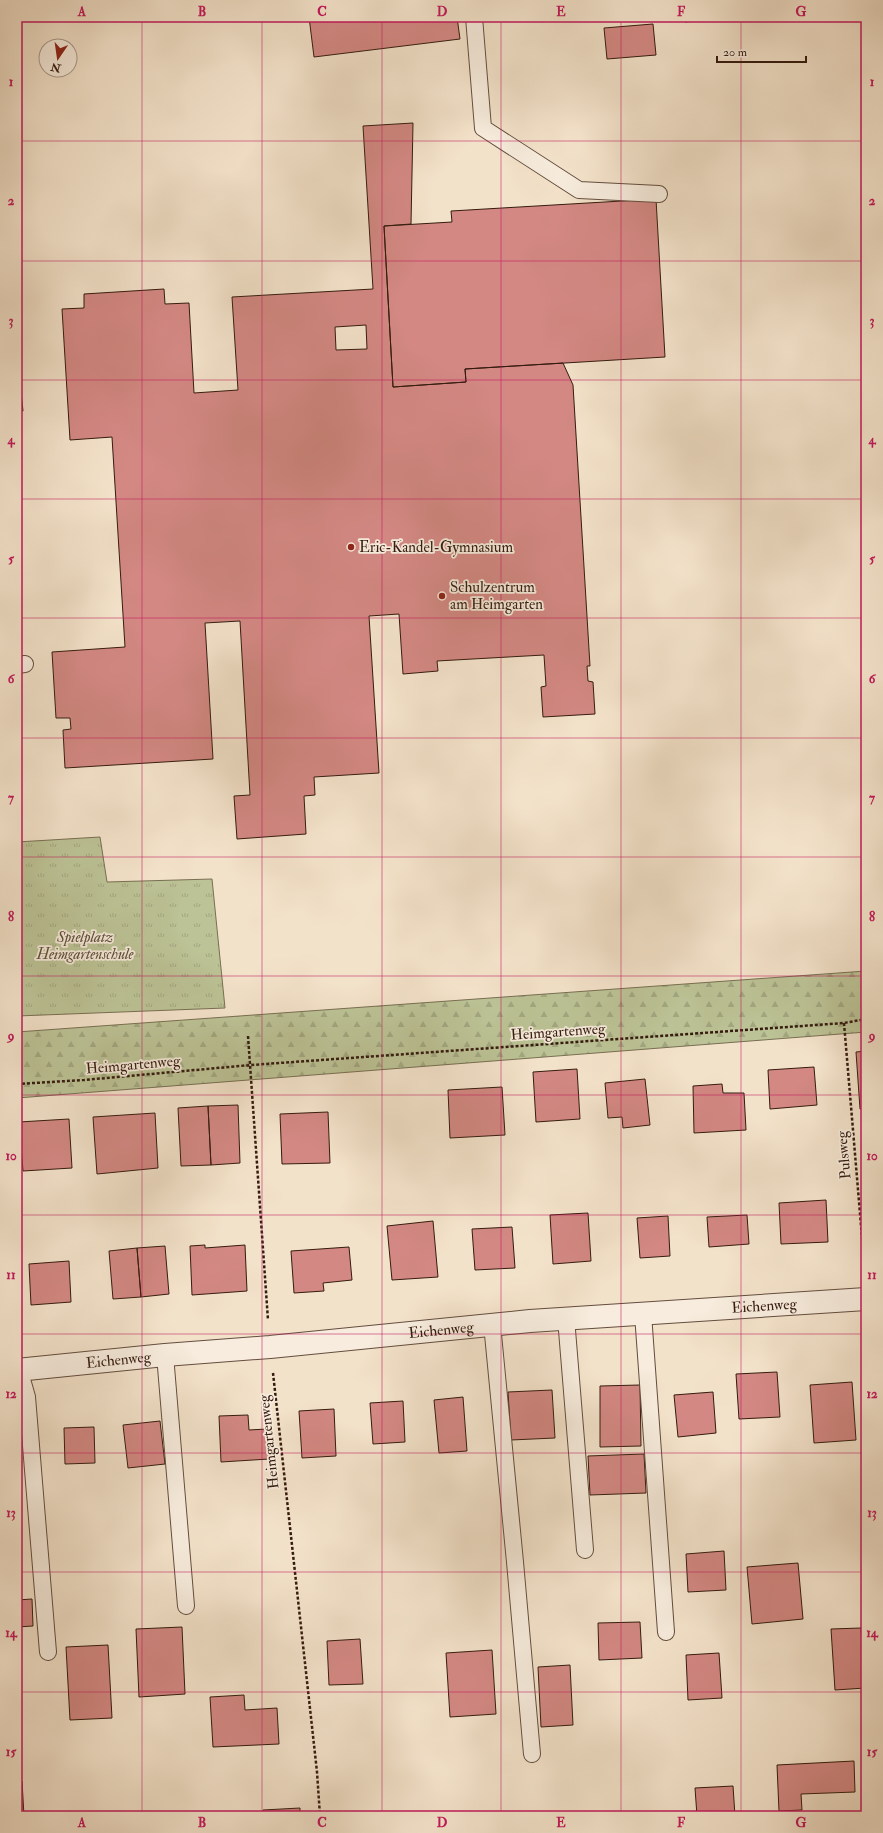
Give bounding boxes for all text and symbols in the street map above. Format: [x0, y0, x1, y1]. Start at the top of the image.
text: A [77, 4, 87, 20]
text: B [198, 4, 206, 20]
text: C [317, 4, 327, 20]
text: D [437, 4, 448, 20]
text: E [556, 4, 566, 20]
text: F [677, 4, 686, 20]
text: G [796, 4, 807, 20]
north arrow [38, 38, 78, 78]
scale bar [717, 38, 806, 64]
text: 20 m [723, 45, 748, 60]
text: N [48, 60, 63, 75]
text: 1 [9, 74, 14, 90]
text: 1 [870, 74, 875, 90]
text: 2 [8, 193, 15, 209]
text: 2 [869, 193, 876, 209]
text: 3 [9, 313, 14, 329]
text: 3 [870, 313, 875, 329]
text: 4 [6, 432, 15, 448]
text: 4 [867, 432, 876, 448]
place label: Eric-Kandel-Gymnasium [359, 538, 513, 557]
marker: Eric-Kandel-Gymnasium [346, 542, 356, 552]
text: 5 [8, 551, 14, 567]
text: 5 [869, 551, 875, 567]
place label: Schulzentrum am Heimgarten [450, 578, 543, 614]
marker: Schulzentrum am Heimgarten [437, 591, 447, 601]
text: 6 [8, 671, 16, 687]
text: 6 [869, 671, 877, 687]
text: 7 [8, 790, 15, 806]
text: 7 [869, 790, 876, 806]
text: 8 [8, 909, 14, 925]
text: 8 [869, 909, 875, 925]
park label: Spielplatz Heimgartenschule [35, 928, 135, 964]
street label: Heimgartenweg [510, 1019, 606, 1045]
text: 9 [6, 1028, 15, 1044]
text: 9 [867, 1028, 876, 1044]
street label: Heimgartenweg [85, 1051, 182, 1079]
street label: Pulsweg [832, 1129, 856, 1180]
text: 10 [5, 1148, 17, 1164]
text: 10 [866, 1148, 878, 1164]
text: 11 [6, 1267, 16, 1283]
text: 11 [867, 1267, 877, 1283]
street label: Eichenweg [731, 1294, 798, 1317]
street label: Eichenweg [408, 1317, 475, 1343]
street label: Eichenweg [85, 1347, 153, 1372]
text: 12 [5, 1386, 17, 1402]
text: 12 [866, 1386, 878, 1402]
street label: Heimgartenweg [255, 1393, 283, 1490]
text: 13 [6, 1505, 16, 1521]
text: 13 [867, 1505, 877, 1521]
text: 14 [5, 1625, 18, 1641]
text: 14 [866, 1625, 879, 1641]
text: 15 [6, 1744, 16, 1760]
text: 15 [867, 1744, 877, 1760]
text: A [77, 1815, 87, 1831]
text: B [198, 1815, 206, 1831]
text: C [317, 1815, 327, 1831]
text: D [437, 1815, 448, 1831]
text: E [556, 1815, 566, 1831]
text: F [677, 1815, 686, 1831]
text: G [796, 1815, 807, 1831]

